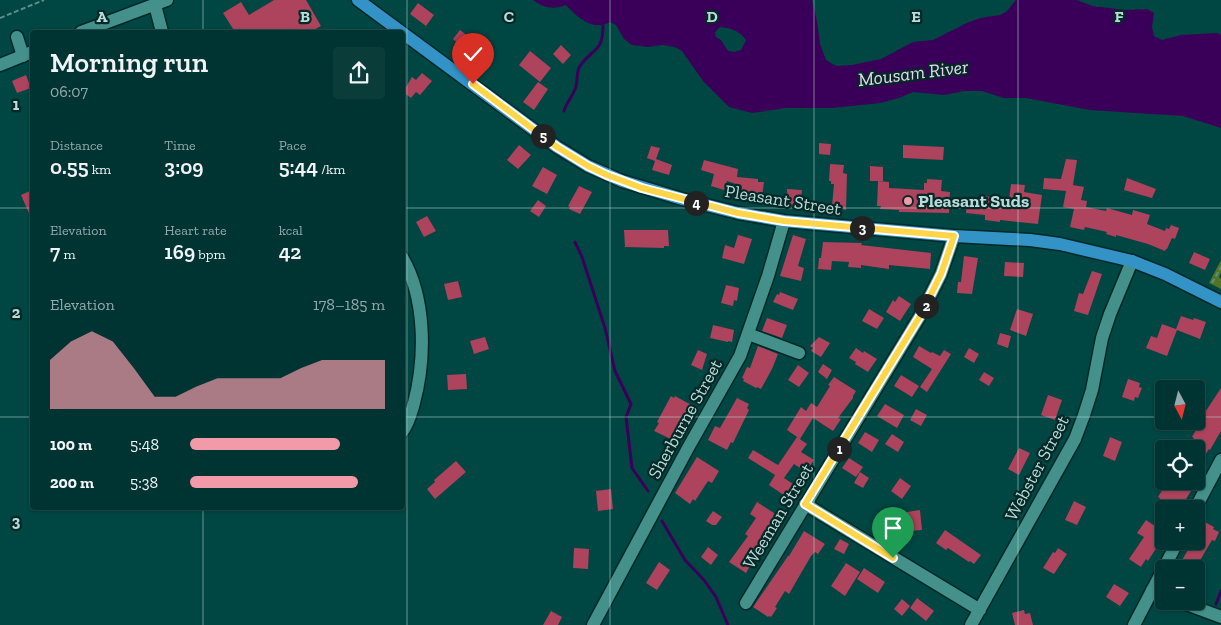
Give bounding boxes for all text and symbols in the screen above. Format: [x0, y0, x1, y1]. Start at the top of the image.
text: A [97, 7, 108, 26]
text: B [300, 7, 310, 26]
text: C [504, 7, 514, 26]
text: D [706, 7, 718, 26]
text: E [911, 7, 921, 26]
text: F [1114, 7, 1124, 26]
pin [452, 33, 494, 84]
icon: check [459, 40, 487, 68]
text: Morning run [50, 46, 208, 79]
button: share [333, 47, 385, 99]
water label: Mousam River [856, 55, 970, 91]
text: 06:07 [50, 82, 88, 101]
text: 1 [13, 95, 20, 114]
pin: 5 [530, 124, 556, 148]
text: 5 [540, 128, 547, 145]
text: Distance [50, 137, 103, 154]
text: Time [164, 137, 196, 154]
text: Pace [279, 137, 306, 154]
text: 0.55 [50, 154, 89, 179]
text: 3:09 [164, 154, 204, 179]
text: 5:44 [279, 154, 318, 179]
text: km [89, 161, 111, 178]
text: /km [318, 161, 345, 178]
street label: Pleasant Street [723, 180, 843, 220]
pin: 4 [684, 190, 708, 216]
place label: Pleasant Suds [918, 190, 1029, 212]
text: 4 [693, 195, 700, 212]
marker: Pleasant Suds [902, 195, 914, 207]
pin: 3 [850, 216, 874, 240]
text: 3 [859, 220, 866, 237]
text: Elevation [50, 222, 107, 239]
text: Heart rate [164, 222, 227, 239]
text: kcal [279, 222, 303, 239]
text: 7 [50, 239, 60, 264]
text: 169 [164, 239, 195, 264]
text: 42 [279, 239, 301, 264]
text: m [60, 246, 75, 263]
text: bpm [195, 246, 226, 263]
pin: 2 [914, 294, 938, 318]
text: Elevation [50, 295, 115, 314]
text: 178–185 m [313, 295, 385, 314]
text: 2 [923, 298, 930, 315]
text: 2 [12, 303, 21, 322]
street label: Sherburne Street [643, 355, 727, 483]
north arrow [1155, 380, 1205, 430]
map controls [1155, 380, 1205, 610]
street label: Webster Street [1000, 411, 1074, 524]
text: 100 m [50, 435, 92, 454]
text: 5:48 [130, 435, 159, 454]
pin: 1 [826, 436, 852, 462]
button: locate [1155, 440, 1205, 490]
text: 1 [837, 441, 842, 458]
street label: Weeman Street [738, 459, 818, 573]
text: 200 m [50, 473, 94, 492]
text: 5:38 [130, 473, 158, 492]
button: + [1155, 500, 1205, 550]
pin [872, 507, 914, 558]
text: 3 [12, 512, 21, 531]
icon: arrive [879, 514, 907, 542]
button: − [1155, 560, 1205, 610]

